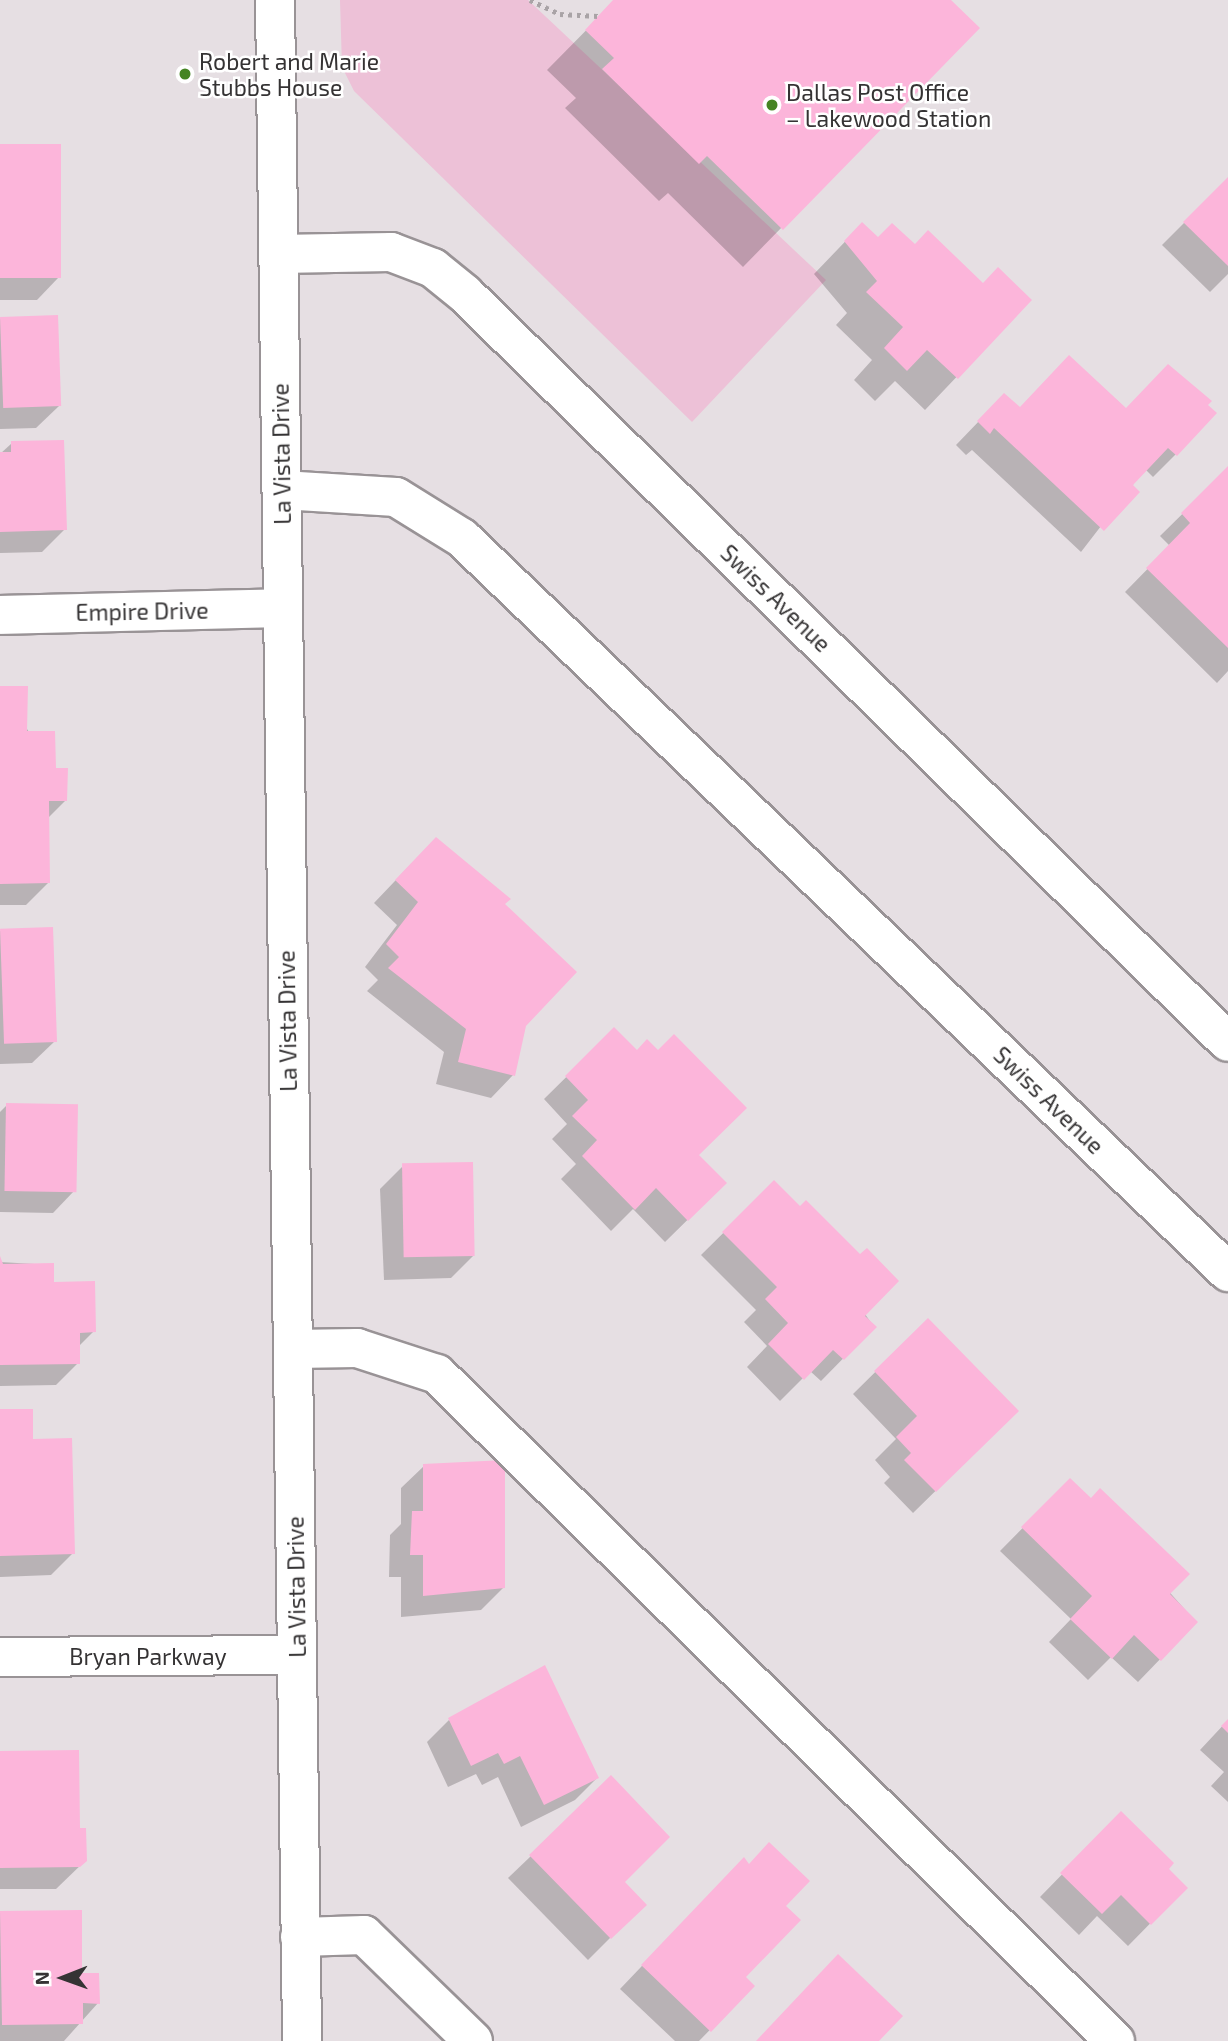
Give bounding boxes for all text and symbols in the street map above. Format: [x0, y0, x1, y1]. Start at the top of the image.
place label: Robert and Marie Stubbs House [199, 47, 379, 101]
marker: Robert and Marie Stubbs House [177, 66, 193, 82]
place label: Dallas Post Office – Lakewood Station [786, 78, 991, 132]
marker: Dallas Post Office – Lakewood Station [764, 97, 780, 113]
street label: La Vista Drive [266, 383, 296, 525]
street label: Swiss Avenue [715, 538, 837, 658]
street label: Empire Drive [75, 596, 209, 626]
street label: La Vista Drive [272, 950, 302, 1092]
street label: Swiss Avenue [988, 1040, 1110, 1160]
street label: La Vista Drive [281, 1516, 311, 1658]
street label: Bryan Parkway [69, 1642, 227, 1670]
north arrow [28, 1943, 98, 2013]
text: N [30, 1971, 53, 1985]

